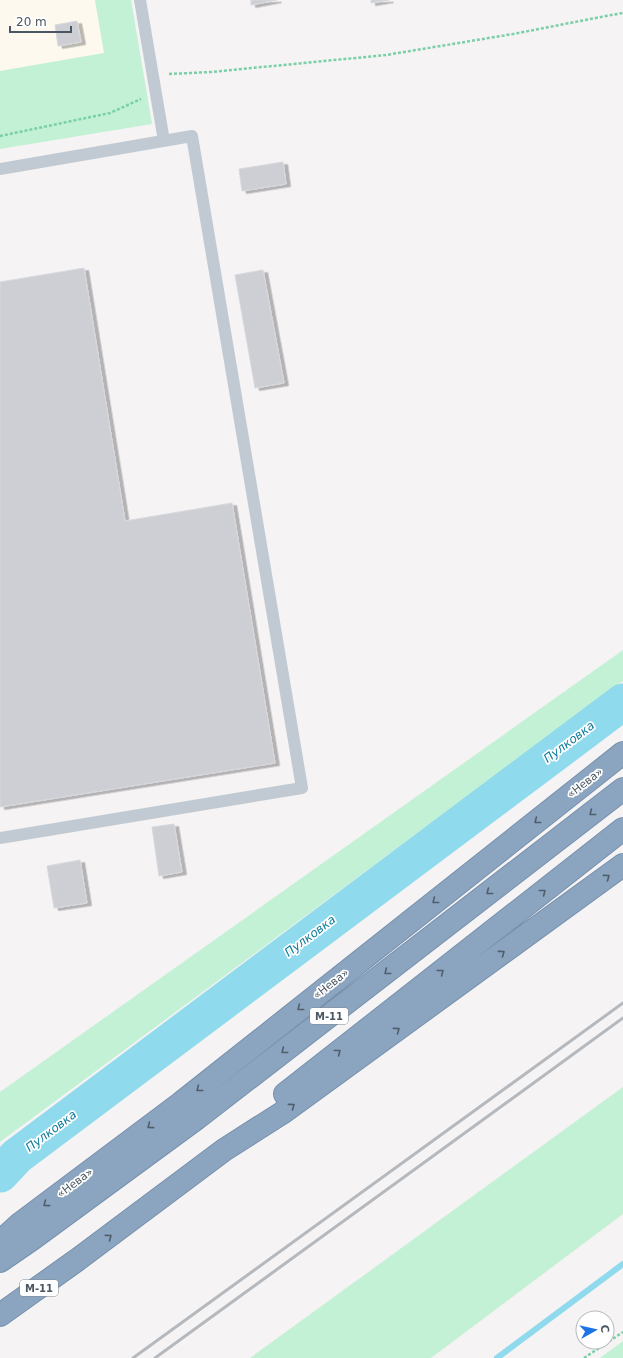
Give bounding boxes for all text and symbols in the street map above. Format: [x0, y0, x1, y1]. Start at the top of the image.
scale bar [10, 8, 71, 34]
text: 20 m [16, 15, 47, 29]
water label: Пулковка [541, 718, 597, 766]
street label: «Нева» [565, 765, 605, 801]
one-way arrow [590, 808, 597, 815]
one-way arrow [535, 816, 542, 823]
one-way arrow [603, 874, 610, 882]
one-way arrow [487, 888, 494, 895]
one-way arrow [538, 890, 545, 897]
one-way arrow [433, 896, 440, 903]
water label: Пулковка [282, 912, 338, 960]
one-way arrow [498, 951, 505, 958]
street label: «Нева» [311, 966, 351, 1002]
one-way arrow [384, 967, 391, 974]
one-way arrow [436, 970, 443, 977]
one-way arrow [298, 1003, 305, 1010]
road number: М-11 [310, 1008, 348, 1024]
one-way arrow [393, 1027, 400, 1035]
one-way arrow [281, 1046, 288, 1053]
one-way arrow [334, 1050, 341, 1057]
one-way arrow [196, 1084, 203, 1091]
one-way arrow [287, 1104, 294, 1111]
water label: Пулковка [23, 1107, 79, 1155]
one-way arrow [148, 1121, 155, 1128]
street label: «Нева» [54, 1165, 96, 1201]
one-way arrow [44, 1200, 51, 1207]
one-way arrow [104, 1235, 111, 1242]
road number: М-11 [20, 1280, 58, 1296]
north arrow [575, 1310, 615, 1350]
text: С [597, 1324, 611, 1334]

